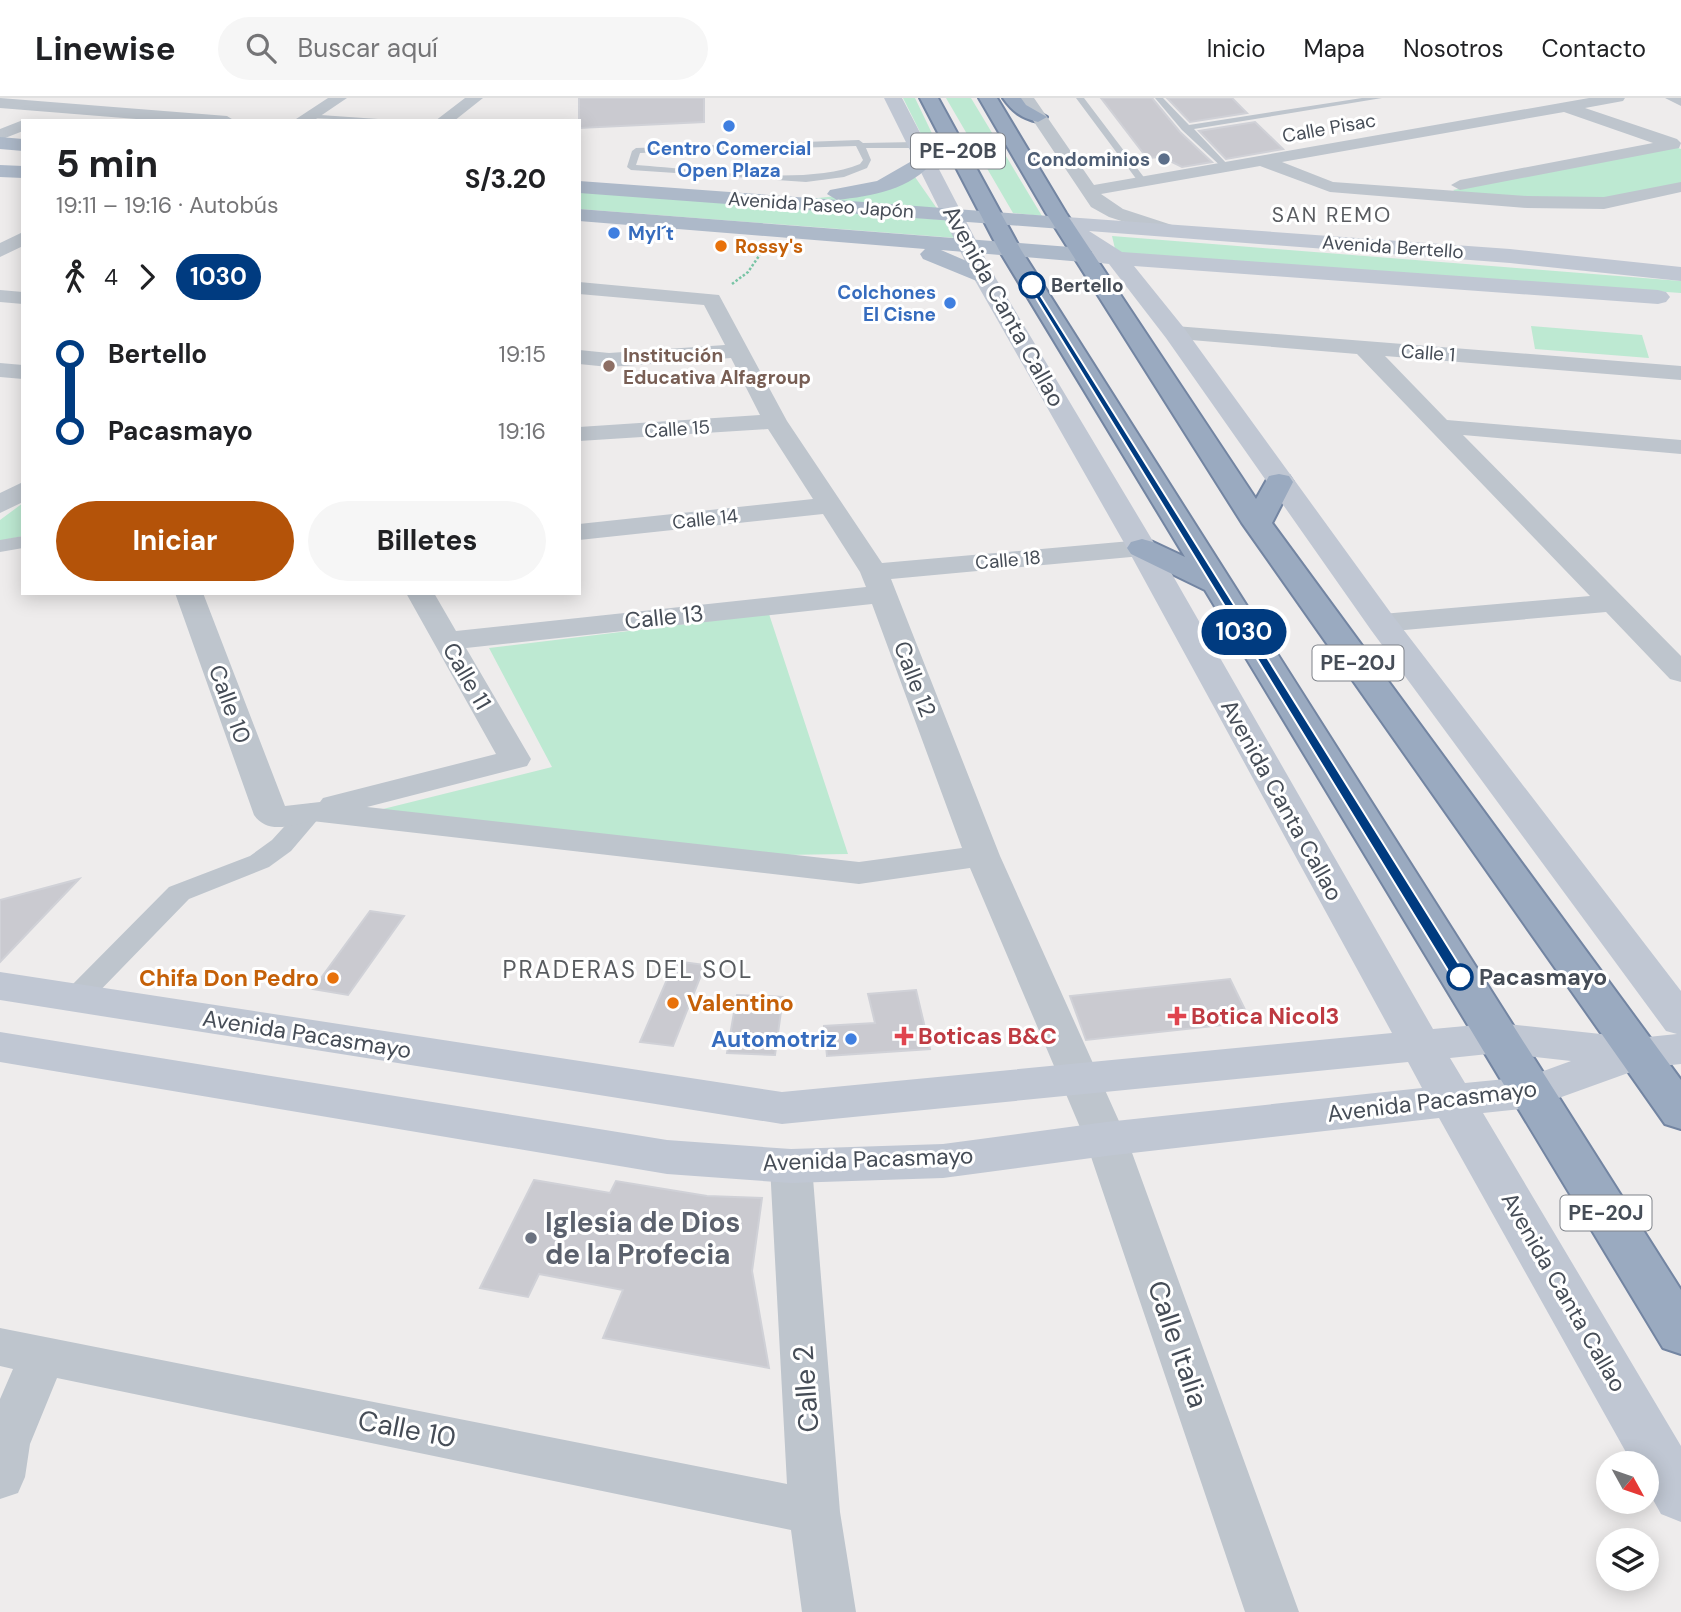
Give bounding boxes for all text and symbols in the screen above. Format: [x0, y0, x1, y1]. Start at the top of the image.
search box [218, 17, 708, 80]
text: Linewise [35, 27, 176, 70]
icon: search [242, 29, 280, 67]
text: Buscar aquí [298, 31, 438, 65]
text: Inicio [1207, 33, 1266, 64]
text: Mapa [1304, 33, 1365, 64]
text: Nosotros [1403, 33, 1504, 64]
text: Contacto [1542, 33, 1646, 64]
street label: Calle Pisac [1280, 107, 1378, 149]
marker: Centro Comercial Open Plaza [721, 118, 737, 134]
road number: PE-20B [911, 134, 1005, 168]
place label: Centro Comercial Open Plaza [647, 136, 811, 183]
text: 5 min [56, 139, 158, 189]
place label: Condominios [1027, 147, 1150, 172]
marker: Condominios [1156, 151, 1172, 167]
text: S/3.20 [465, 162, 546, 196]
street label: Avenida Paseo Japón [727, 186, 915, 224]
text: 19:11 – 19:16 · Autobús [56, 190, 279, 220]
street label: Avenida Canta Callao [936, 200, 1072, 412]
district label: SAN REMO [1272, 201, 1392, 229]
place label: Myl´t [628, 221, 674, 246]
marker: Myl´t [606, 225, 622, 241]
street label: Avenida Bertello [1321, 230, 1465, 264]
place label: Rossy's [735, 234, 803, 259]
marker: Rossy's [713, 238, 729, 254]
icon: walk [56, 258, 94, 296]
icon: forward [128, 258, 166, 296]
text: 1030 [190, 261, 247, 292]
text: 4 [104, 262, 118, 292]
marker: Bertello [1019, 272, 1045, 298]
place label: Bertello [1051, 273, 1124, 298]
place label: Colchones El Cisne [837, 280, 936, 327]
marker: Colchones El Cisne [942, 295, 958, 311]
text: Bertello [108, 337, 207, 371]
text: 19:15 [499, 339, 546, 369]
street label: Calle 1 [1400, 339, 1456, 367]
place label: Institución Educativa Alfagroup [623, 343, 811, 390]
marker: Institución Educativa Alfagroup [601, 358, 617, 374]
text: Pacasmayo [108, 414, 253, 448]
street label: Calle 15 [643, 414, 711, 444]
text: 19:16 [498, 416, 546, 446]
button: Iniciar [56, 501, 294, 581]
button: Billetes [308, 501, 546, 581]
street label: Calle 14 [671, 503, 739, 535]
street label: Calle 18 [974, 545, 1042, 575]
street label: Calle 13 [623, 598, 705, 636]
line badge: 1030 [1195, 609, 1293, 655]
text: 1030 [1216, 616, 1273, 647]
street label: Calle 11 [436, 637, 498, 715]
street label: Calle 12 [887, 637, 943, 721]
road number: PE-20J [1312, 646, 1404, 680]
street label: Calle 10 [202, 661, 258, 747]
street label: Avenida Canta Callao [1214, 694, 1350, 906]
district label: PRADERAS DEL SOL [503, 954, 753, 985]
place label: Pacasmayo [1479, 962, 1607, 992]
place label: Chifa Don Pedro [139, 963, 319, 993]
marker: Pacasmayo [1447, 964, 1473, 990]
marker: Chifa Don Pedro [325, 970, 341, 986]
place label: Valentino [687, 988, 794, 1018]
marker: Valentino [665, 995, 681, 1011]
place label: Botica Nicol3 [1191, 1001, 1339, 1031]
street label: Avenida Pacasmayo [200, 1003, 414, 1065]
marker: Botica Nicol3 [1169, 1008, 1185, 1024]
place label: Boticas B&C [918, 1021, 1057, 1051]
place label: Automotriz [711, 1024, 837, 1054]
marker: Boticas B&C [896, 1028, 912, 1044]
marker: Automotriz [843, 1031, 859, 1047]
street label: Avenida Pacasmayo [1325, 1073, 1539, 1129]
street label: Avenida Pacasmayo [762, 1140, 974, 1178]
street label: Avenida Canta Callao [1495, 1187, 1633, 1397]
road number: PE-20J [1560, 1196, 1652, 1230]
place label: Iglesia de Dios de la Profecia [545, 1204, 740, 1273]
marker: Iglesia de Dios de la Profecia [523, 1230, 539, 1246]
street label: Calle Italia [1139, 1276, 1217, 1412]
street label: Calle 2 [785, 1344, 827, 1434]
street label: Calle 10 [355, 1401, 459, 1457]
north arrow [1596, 1451, 1659, 1514]
map controls [1596, 1451, 1659, 1591]
button: layers [1596, 1528, 1659, 1591]

